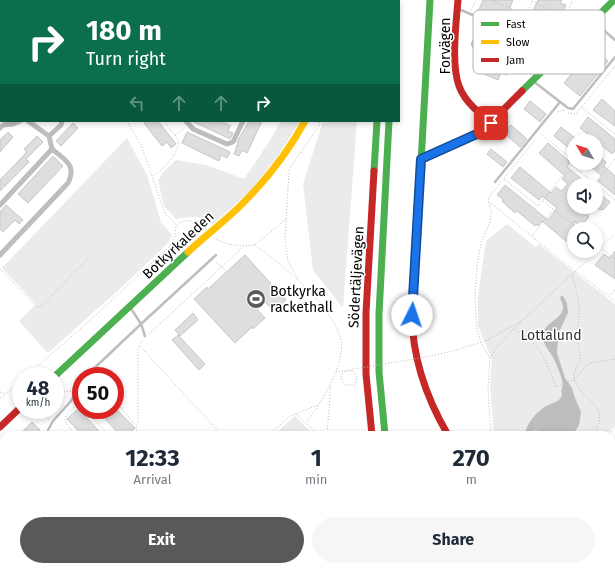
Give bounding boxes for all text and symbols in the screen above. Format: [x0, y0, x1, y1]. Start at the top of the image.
legend [473, 10, 605, 74]
text: 180 m [86, 14, 162, 47]
icon: right [20, 16, 72, 68]
street label: Forvägen [437, 18, 454, 75]
text: Fast [506, 18, 526, 31]
text: Slow [506, 36, 530, 49]
text: Turn right [86, 48, 166, 70]
text: Jam [506, 54, 525, 67]
icon: left [126, 92, 148, 114]
icon: ahead [168, 92, 190, 114]
icon: ahead [210, 92, 232, 114]
icon: right [252, 92, 274, 114]
pin [474, 106, 508, 140]
icon: arrive [480, 112, 502, 134]
north arrow [567, 134, 603, 170]
map controls [567, 134, 603, 258]
button: sound [567, 178, 603, 214]
street label: Botkyrkaleden [139, 208, 218, 283]
button: search [567, 222, 603, 258]
street label: Södertäljevägen [345, 226, 368, 329]
place label: Botkyrka rackethall [270, 283, 333, 316]
sports icon: Botkyrka rackethall [245, 288, 267, 310]
position arrow [391, 294, 433, 336]
park label: Lottalund [520, 327, 582, 344]
speed limit sign: 50 [72, 367, 124, 419]
text: 48 [27, 376, 49, 400]
text: km/h [26, 397, 50, 409]
text: 12:33 [125, 444, 180, 472]
text: 1 [311, 444, 322, 472]
text: 270 [453, 444, 490, 472]
text: Arrival [133, 472, 172, 487]
text: min [305, 472, 327, 487]
text: m [466, 472, 477, 487]
button: Exit [20, 517, 304, 563]
button: Share [312, 517, 595, 563]

